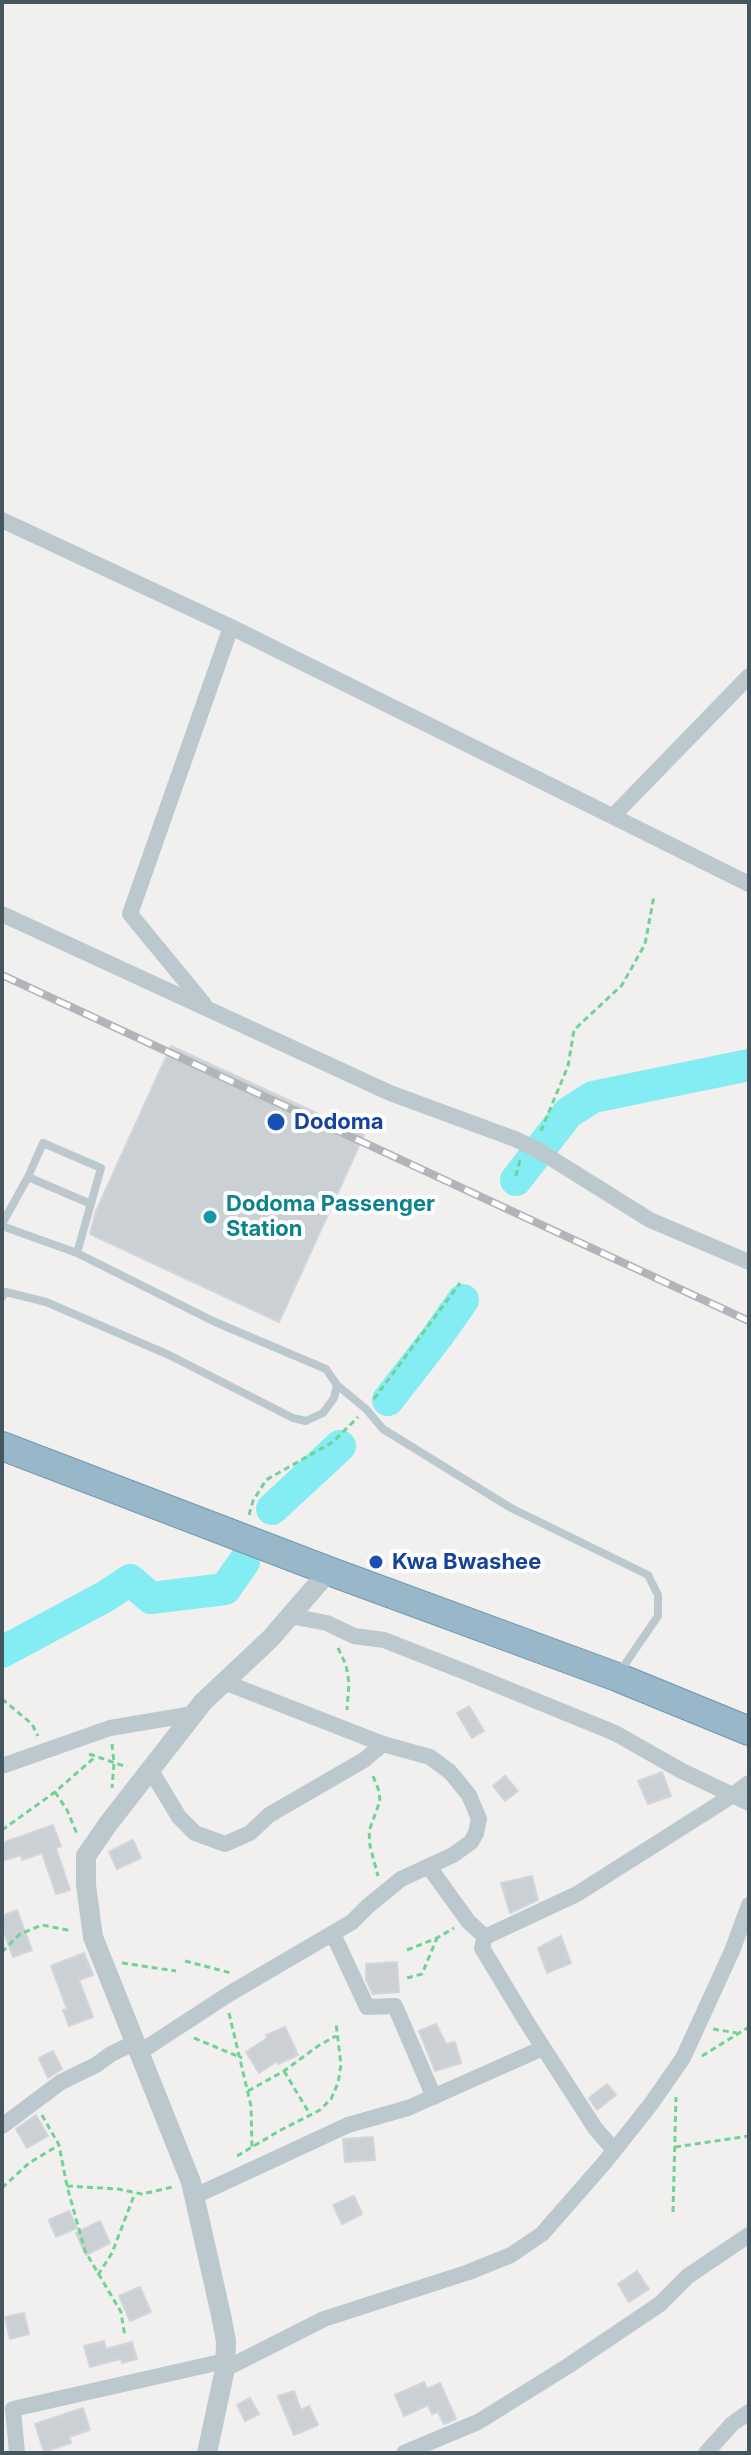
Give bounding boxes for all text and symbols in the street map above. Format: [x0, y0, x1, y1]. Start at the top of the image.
place label: Dodoma [294, 1109, 384, 1135]
marker: Dodoma [265, 1111, 287, 1133]
place label: Dodoma Passenger Station [226, 1191, 435, 1242]
marker: Dodoma Passenger Station [201, 1208, 219, 1226]
place label: Kwa Bwashee [392, 1549, 541, 1575]
marker: Kwa Bwashee [367, 1553, 385, 1571]

